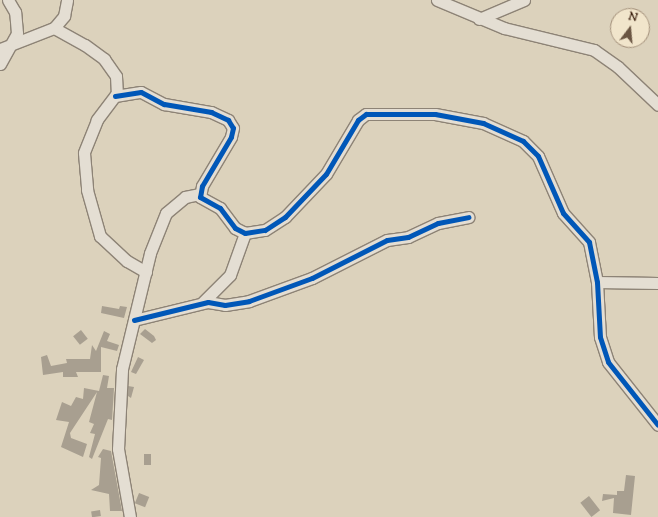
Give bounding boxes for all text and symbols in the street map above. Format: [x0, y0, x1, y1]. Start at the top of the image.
north arrow [610, 8, 650, 48]
text: N [627, 9, 639, 26]

